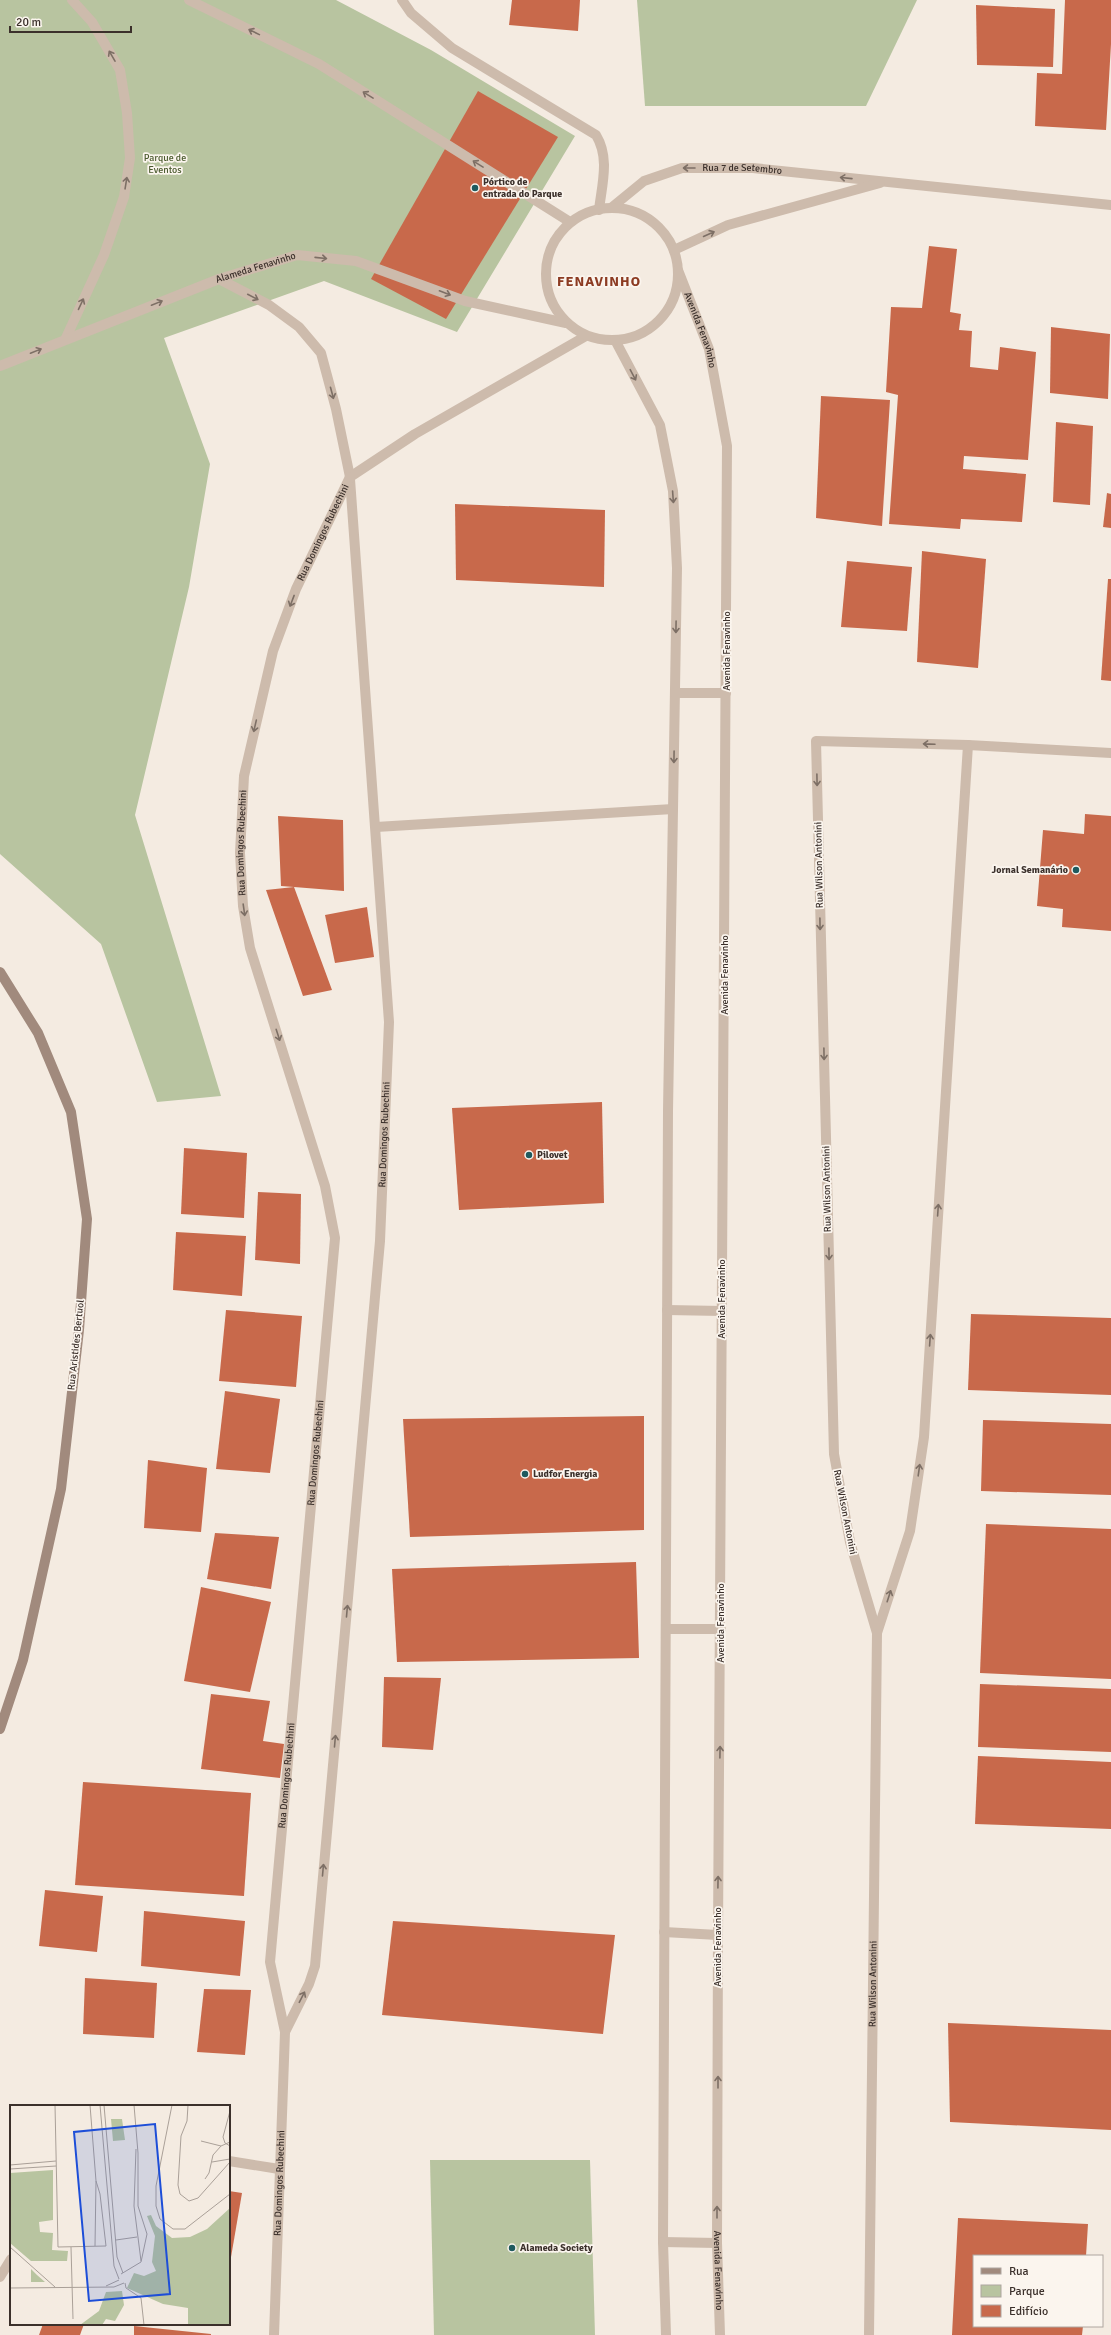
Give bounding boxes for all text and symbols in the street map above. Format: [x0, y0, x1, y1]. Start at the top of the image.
scale bar [10, 8, 131, 34]
text: 20 m [16, 15, 41, 30]
one-way arrow [249, 28, 261, 35]
one-way arrow [108, 50, 116, 62]
one-way arrow [363, 91, 374, 99]
park label: Parque de Eventos [144, 152, 186, 176]
one-way arrow [472, 160, 484, 168]
street label: Rua 7 de Setembro [702, 162, 783, 177]
one-way arrow [683, 164, 696, 172]
one-way arrow [840, 174, 853, 181]
place label: Pórtico de entrada do Parque [483, 176, 562, 200]
one-way arrow [123, 177, 131, 190]
marker: Pórtico de entrada do Parque [470, 183, 480, 193]
one-way arrow [703, 230, 715, 237]
street label: Alameda Fenavinho [214, 250, 297, 286]
one-way arrow [314, 254, 327, 261]
district label: FENAVINHO [557, 273, 641, 290]
one-way arrow [438, 290, 450, 298]
street label: Avenida Fenavinho [681, 290, 718, 369]
one-way arrow [247, 293, 259, 301]
one-way arrow [78, 299, 85, 311]
one-way arrow [150, 299, 162, 307]
one-way arrow [30, 347, 42, 355]
one-way arrow [630, 369, 637, 381]
one-way arrow [329, 386, 336, 399]
street label: Rua Domingos Rubechini [295, 482, 352, 583]
one-way arrow [670, 490, 677, 503]
one-way arrow [287, 595, 295, 607]
street label: Avenida Fenavinho [721, 611, 733, 691]
one-way arrow [672, 620, 680, 633]
one-way arrow [251, 719, 259, 732]
one-way arrow [923, 740, 936, 748]
one-way arrow [670, 750, 678, 763]
one-way arrow [813, 773, 821, 786]
street label: Rua Domingos Rubechini [234, 790, 249, 896]
street label: Rua Wilson Antonini [812, 822, 826, 908]
place label: Jornal Semanário [991, 864, 1068, 876]
marker: Jornal Semanário [1071, 865, 1081, 875]
one-way arrow [240, 903, 248, 916]
one-way arrow [817, 917, 824, 930]
street label: Avenida Fenavinho [719, 935, 731, 1015]
one-way arrow [274, 1029, 282, 1041]
one-way arrow [820, 1047, 828, 1060]
street label: Rua Domingos Rubechini [376, 1081, 393, 1188]
street label: Rua Wilson Antonini [820, 1146, 834, 1232]
place label: Pilovet [537, 1149, 568, 1161]
marker: Pilovet [524, 1150, 534, 1160]
one-way arrow [935, 1204, 942, 1217]
one-way arrow [825, 1247, 833, 1260]
street label: Avenida Fenavinho [716, 1259, 728, 1339]
street label: Rua Aristides Bertuol [65, 1299, 87, 1391]
one-way arrow [926, 1334, 933, 1347]
street label: Rua Domingos Rubechini [305, 1399, 326, 1506]
one-way arrow [915, 1464, 923, 1477]
place label: Ludfor Energia [533, 1468, 597, 1480]
street label: Rua Wilson Antonini [831, 1468, 859, 1556]
marker: Ludfor Energia [520, 1469, 530, 1479]
street label: Avenida Fenavinho [715, 1583, 727, 1663]
one-way arrow [886, 1589, 893, 1602]
one-way arrow [343, 1605, 350, 1618]
street label: Rua Domingos Rubechini [276, 1722, 297, 1829]
one-way arrow [331, 1735, 339, 1748]
one-way arrow [716, 1746, 724, 1759]
one-way arrow [320, 1864, 327, 1877]
one-way arrow [714, 1876, 722, 1889]
street label: Avenida Fenavinho [712, 1907, 724, 1987]
street label: Rua Wilson Antonini [867, 1941, 879, 2027]
one-way arrow [299, 1991, 307, 2003]
one-way arrow [714, 2076, 722, 2089]
inset map [10, 2105, 230, 2325]
street label: Rua Domingos Rubechini [272, 2130, 287, 2236]
one-way arrow [713, 2206, 721, 2219]
street label: Avenida Fenavinho [711, 2231, 725, 2311]
place label: Alameda Society [520, 2242, 593, 2254]
marker: Alameda Society [507, 2243, 517, 2253]
legend [973, 2255, 1103, 2327]
text: Rua [1009, 2264, 1029, 2279]
text: Parque [1009, 2284, 1045, 2299]
text: Edifício [1009, 2304, 1048, 2319]

